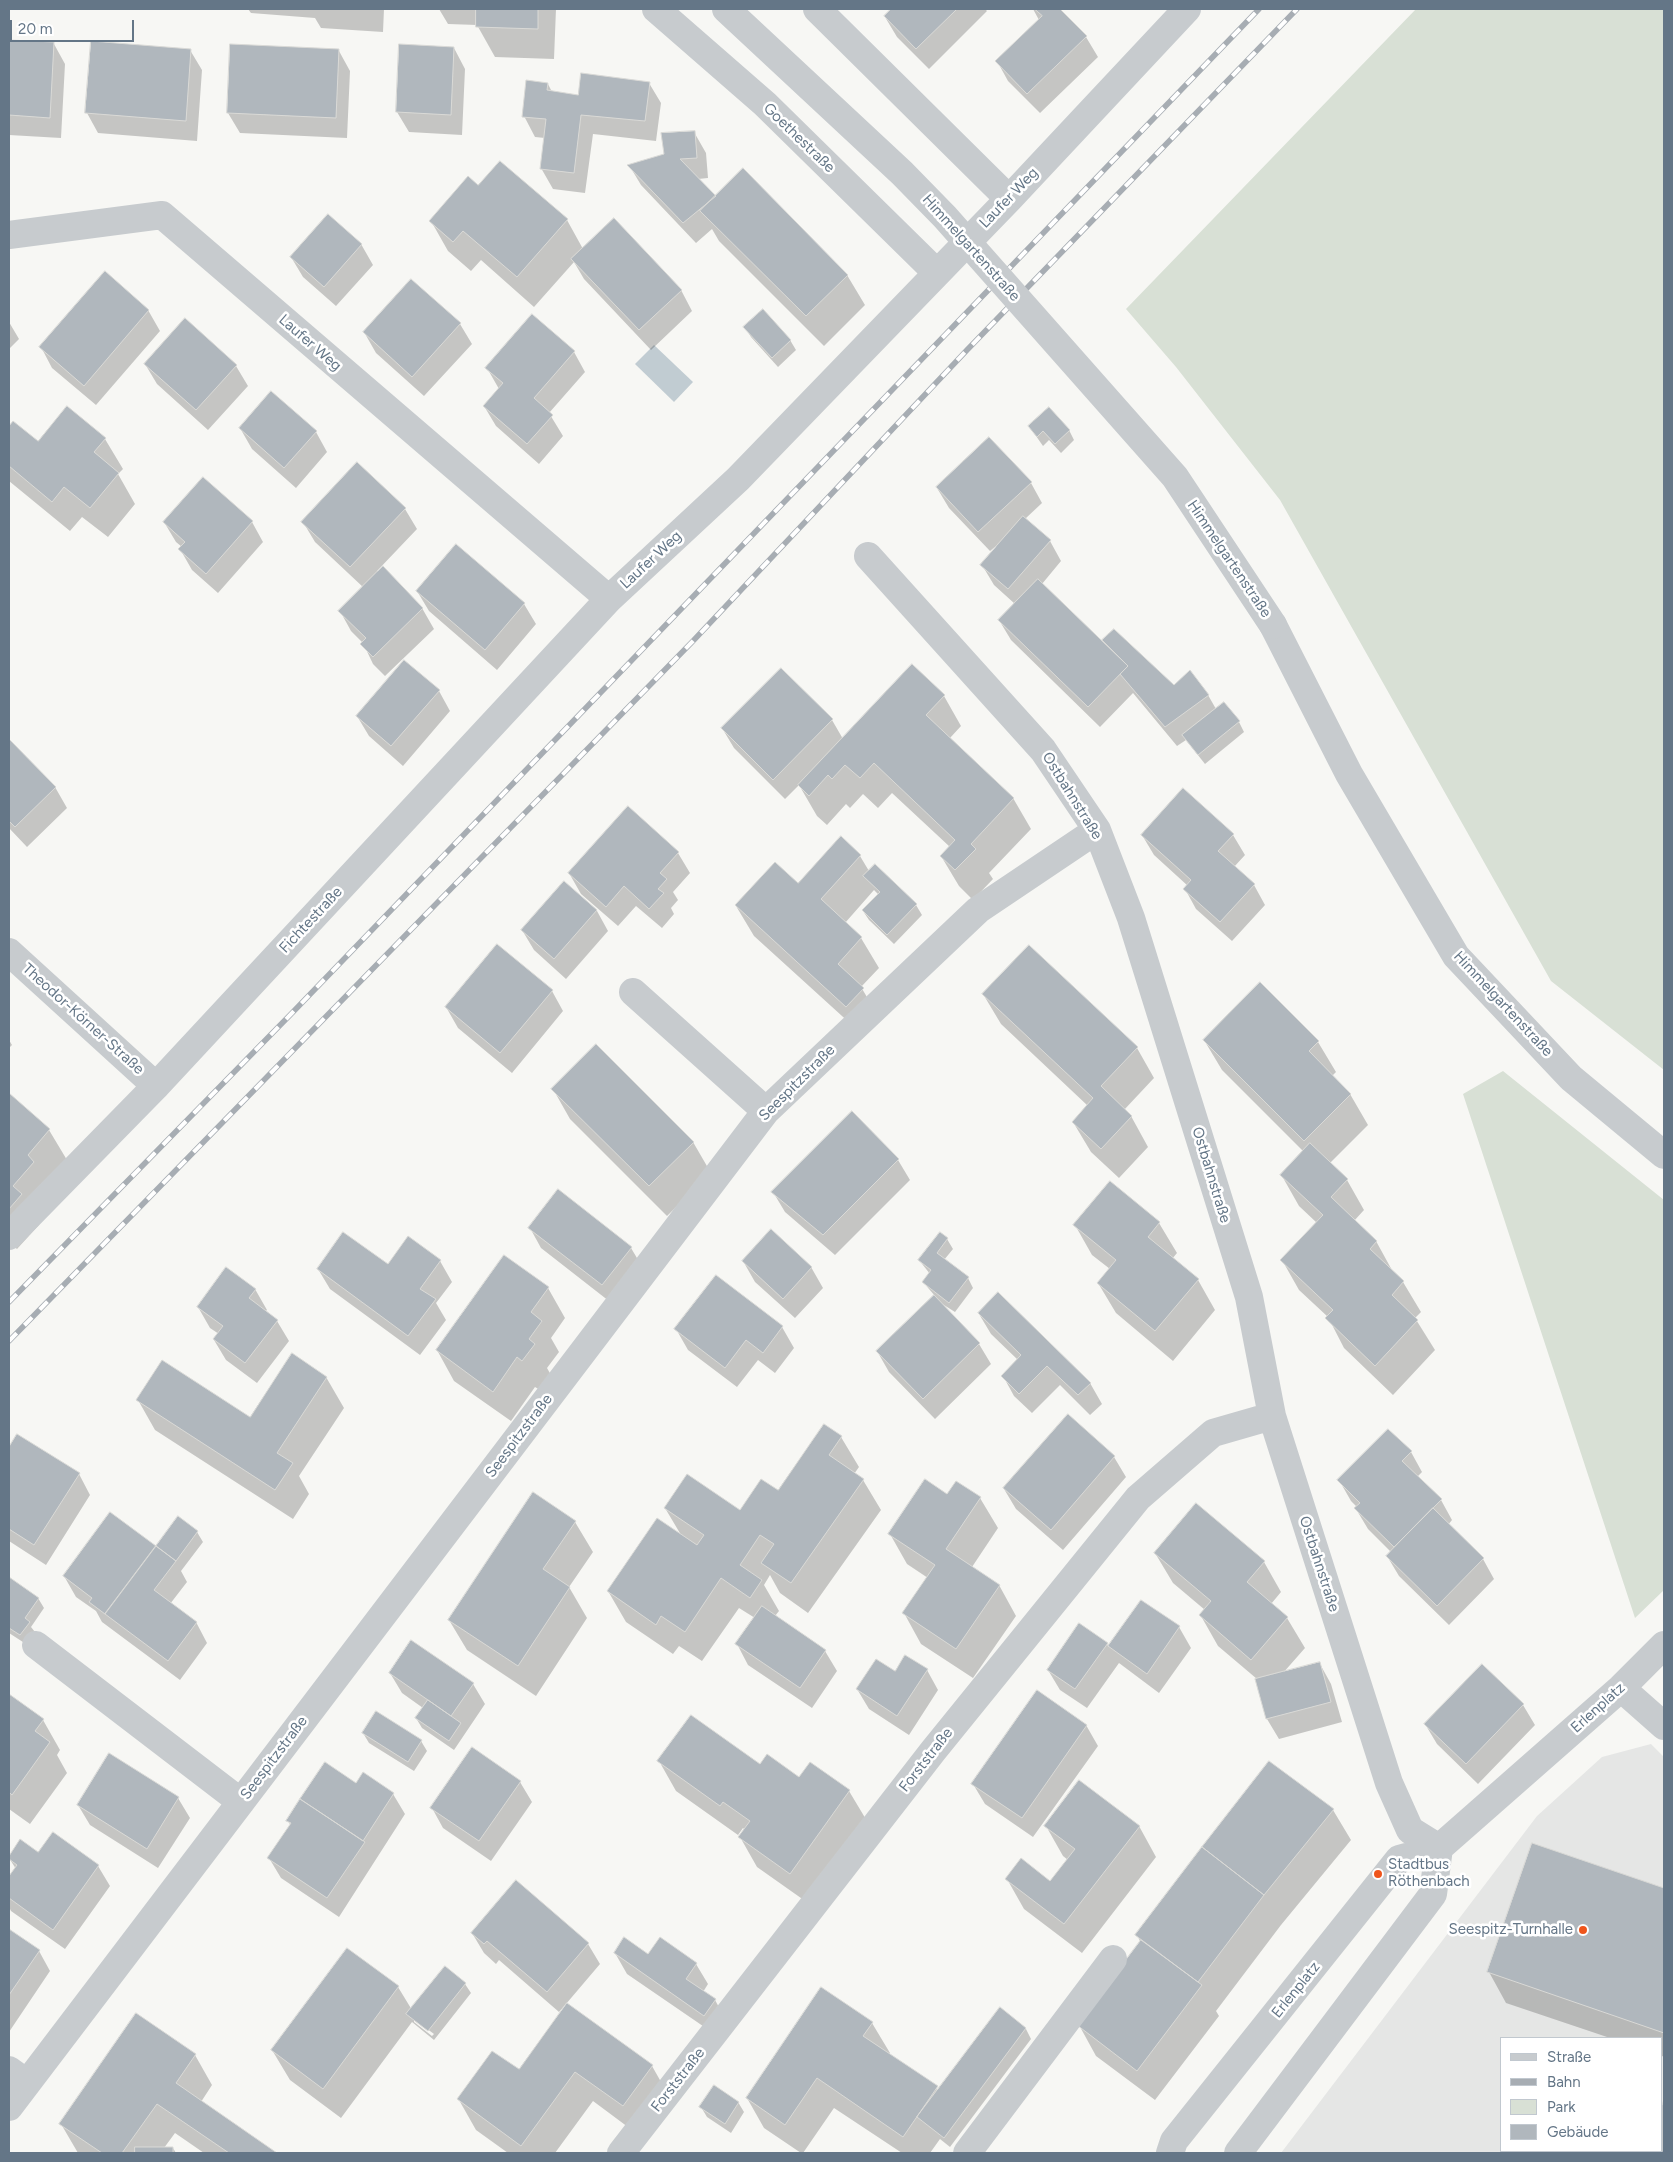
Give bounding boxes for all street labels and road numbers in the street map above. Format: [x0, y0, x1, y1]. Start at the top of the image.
street label: Goethestraße [759, 99, 839, 177]
street label: Laufer Weg [976, 164, 1042, 232]
street label: Himmelgartenstraße [918, 191, 1024, 305]
street label: Laufer Weg [275, 311, 345, 375]
street label: Himmelgartenstraße [1183, 497, 1275, 621]
street label: Laufer Weg [617, 527, 685, 593]
street label: Ostbahnstraße [1038, 749, 1106, 843]
street label: Fichtestraße [276, 883, 346, 957]
street label: Himmelgartenstraße [1450, 948, 1556, 1060]
street label: Theodor-Körner-Straße [19, 960, 147, 1078]
street label: Seespitzstraße [755, 1041, 839, 1125]
street label: Ostbahnstraße [1188, 1125, 1234, 1225]
street label: Seespitzstraße [482, 1391, 556, 1481]
street label: Ostbahnstraße [1295, 1514, 1343, 1614]
street label: Erlenplatz [1567, 1679, 1629, 1737]
street label: Seespitzstraße [237, 1713, 311, 1803]
street label: Forststraße [895, 1724, 957, 1796]
street label: Erlenplatz [1268, 1958, 1324, 2022]
street label: Forststraße [647, 2044, 709, 2116]

